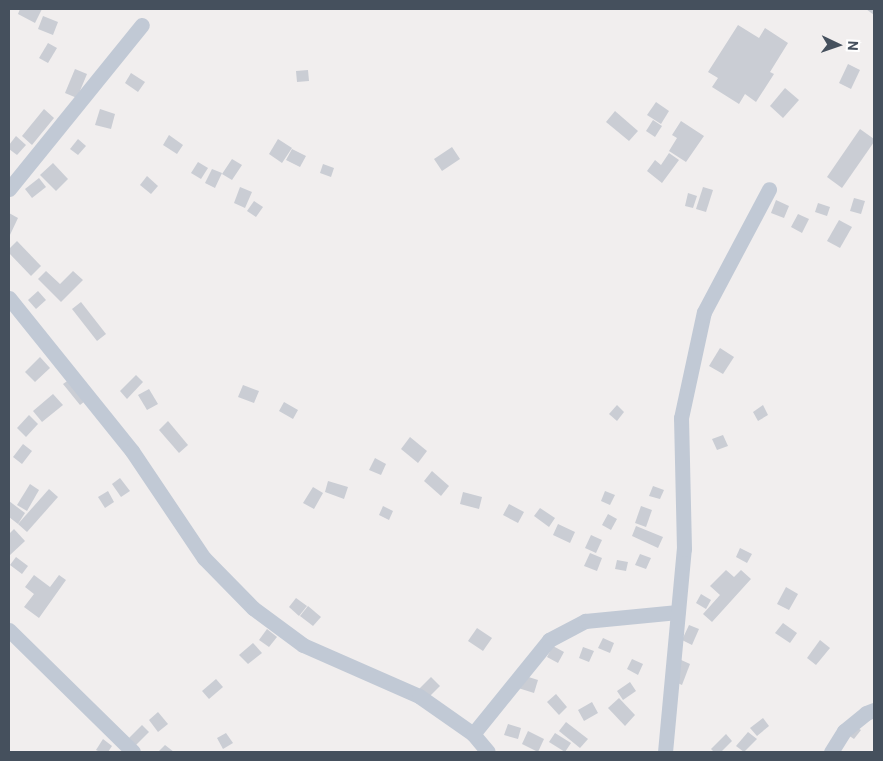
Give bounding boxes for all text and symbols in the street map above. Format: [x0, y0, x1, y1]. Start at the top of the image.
north arrow [813, 20, 863, 70]
text: N [845, 40, 861, 51]

